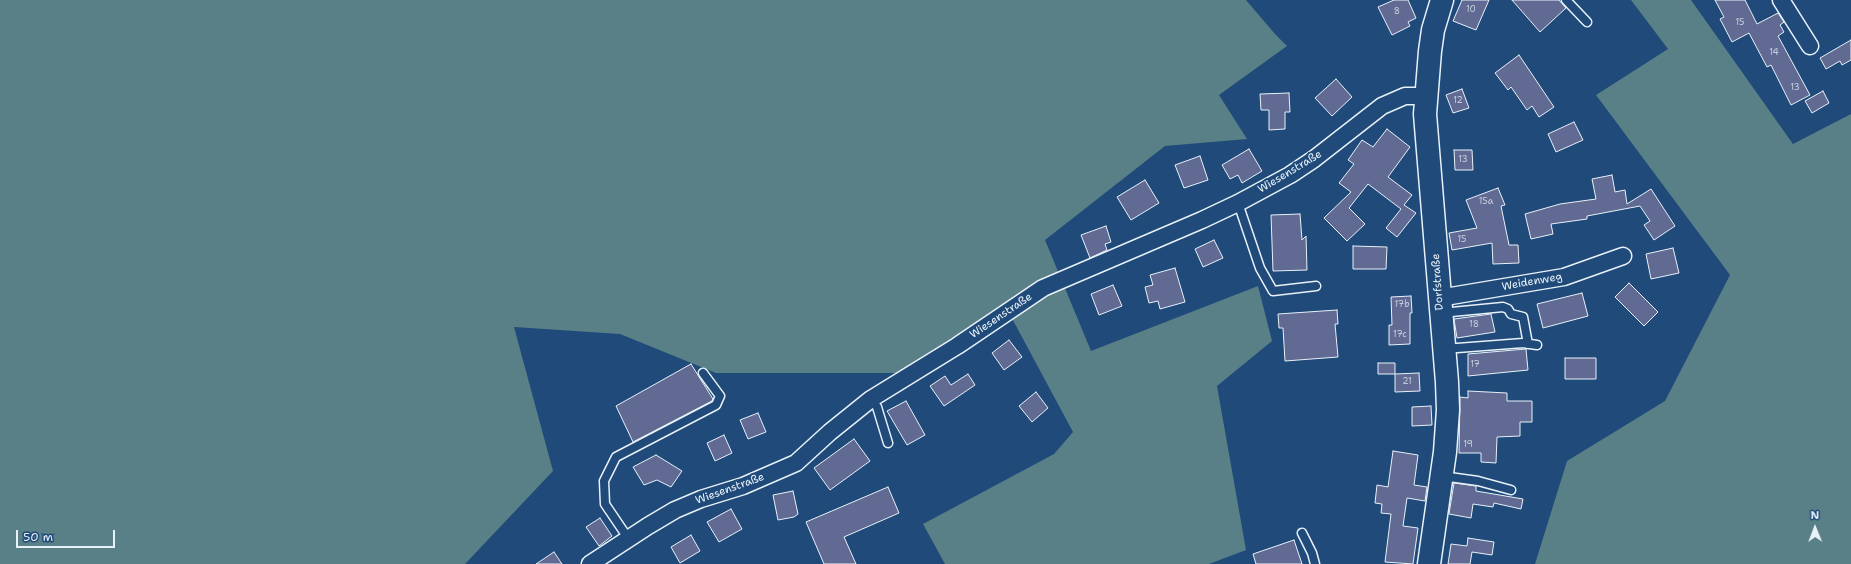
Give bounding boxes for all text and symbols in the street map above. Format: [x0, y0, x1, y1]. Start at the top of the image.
house number: 10 [1466, 5, 1476, 15]
house number: 8 [1394, 7, 1400, 17]
house number: 15 [1735, 18, 1745, 28]
house number: 14 [1769, 48, 1779, 58]
house number: 13 [1790, 83, 1800, 93]
house number: 12 [1453, 96, 1463, 106]
street label: Wiesenstraße [1256, 148, 1324, 196]
house number: 13 [1458, 155, 1468, 165]
house number: 15a [1479, 197, 1493, 207]
house number: 15 [1457, 235, 1467, 245]
street label: Dorfstraße [1429, 253, 1447, 311]
street label: Weidenweg [1501, 270, 1563, 294]
street label: Wiesenstraße [967, 290, 1035, 342]
house number: 17b [1395, 300, 1409, 310]
house number: 18 [1469, 320, 1479, 330]
house number: 17c [1393, 330, 1407, 340]
house number: 17 [1470, 360, 1480, 370]
house number: 21 [1402, 377, 1412, 387]
house number: 19 [1463, 440, 1473, 450]
street label: Wiesenstraße [694, 470, 766, 508]
north arrow [1795, 508, 1835, 548]
text: N [1810, 508, 1819, 523]
scale bar [18, 522, 117, 548]
text: 50 m [23, 529, 53, 545]

